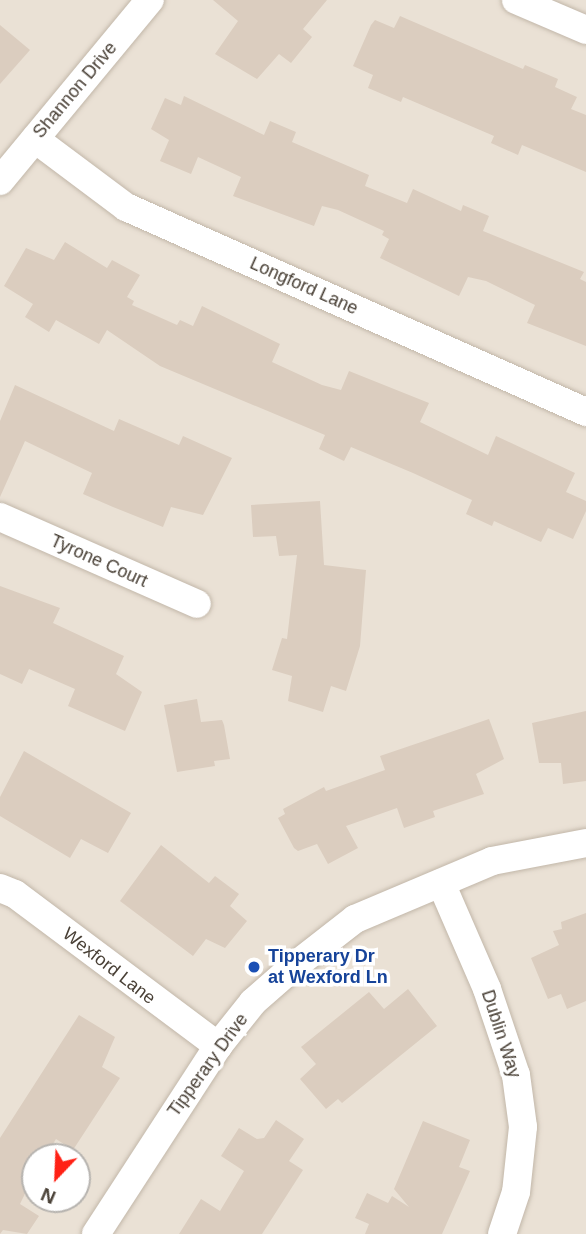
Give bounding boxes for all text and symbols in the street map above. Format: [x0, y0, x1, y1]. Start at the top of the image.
street label: Shannon Drive [28, 37, 122, 143]
street label: Longford Lane [247, 253, 361, 319]
street label: Tyrone Court [47, 530, 151, 592]
street label: Wexford Lane [58, 923, 160, 1009]
place label: Tipperary Dr at Wexford Ln [268, 946, 388, 988]
marker: Tipperary Dr at Wexford Ln [246, 959, 262, 975]
street label: Dublin Way [477, 987, 525, 1081]
street label: Tipperary Drive [163, 1009, 253, 1121]
north arrow [21, 1143, 91, 1213]
text: N [38, 1184, 59, 1208]

